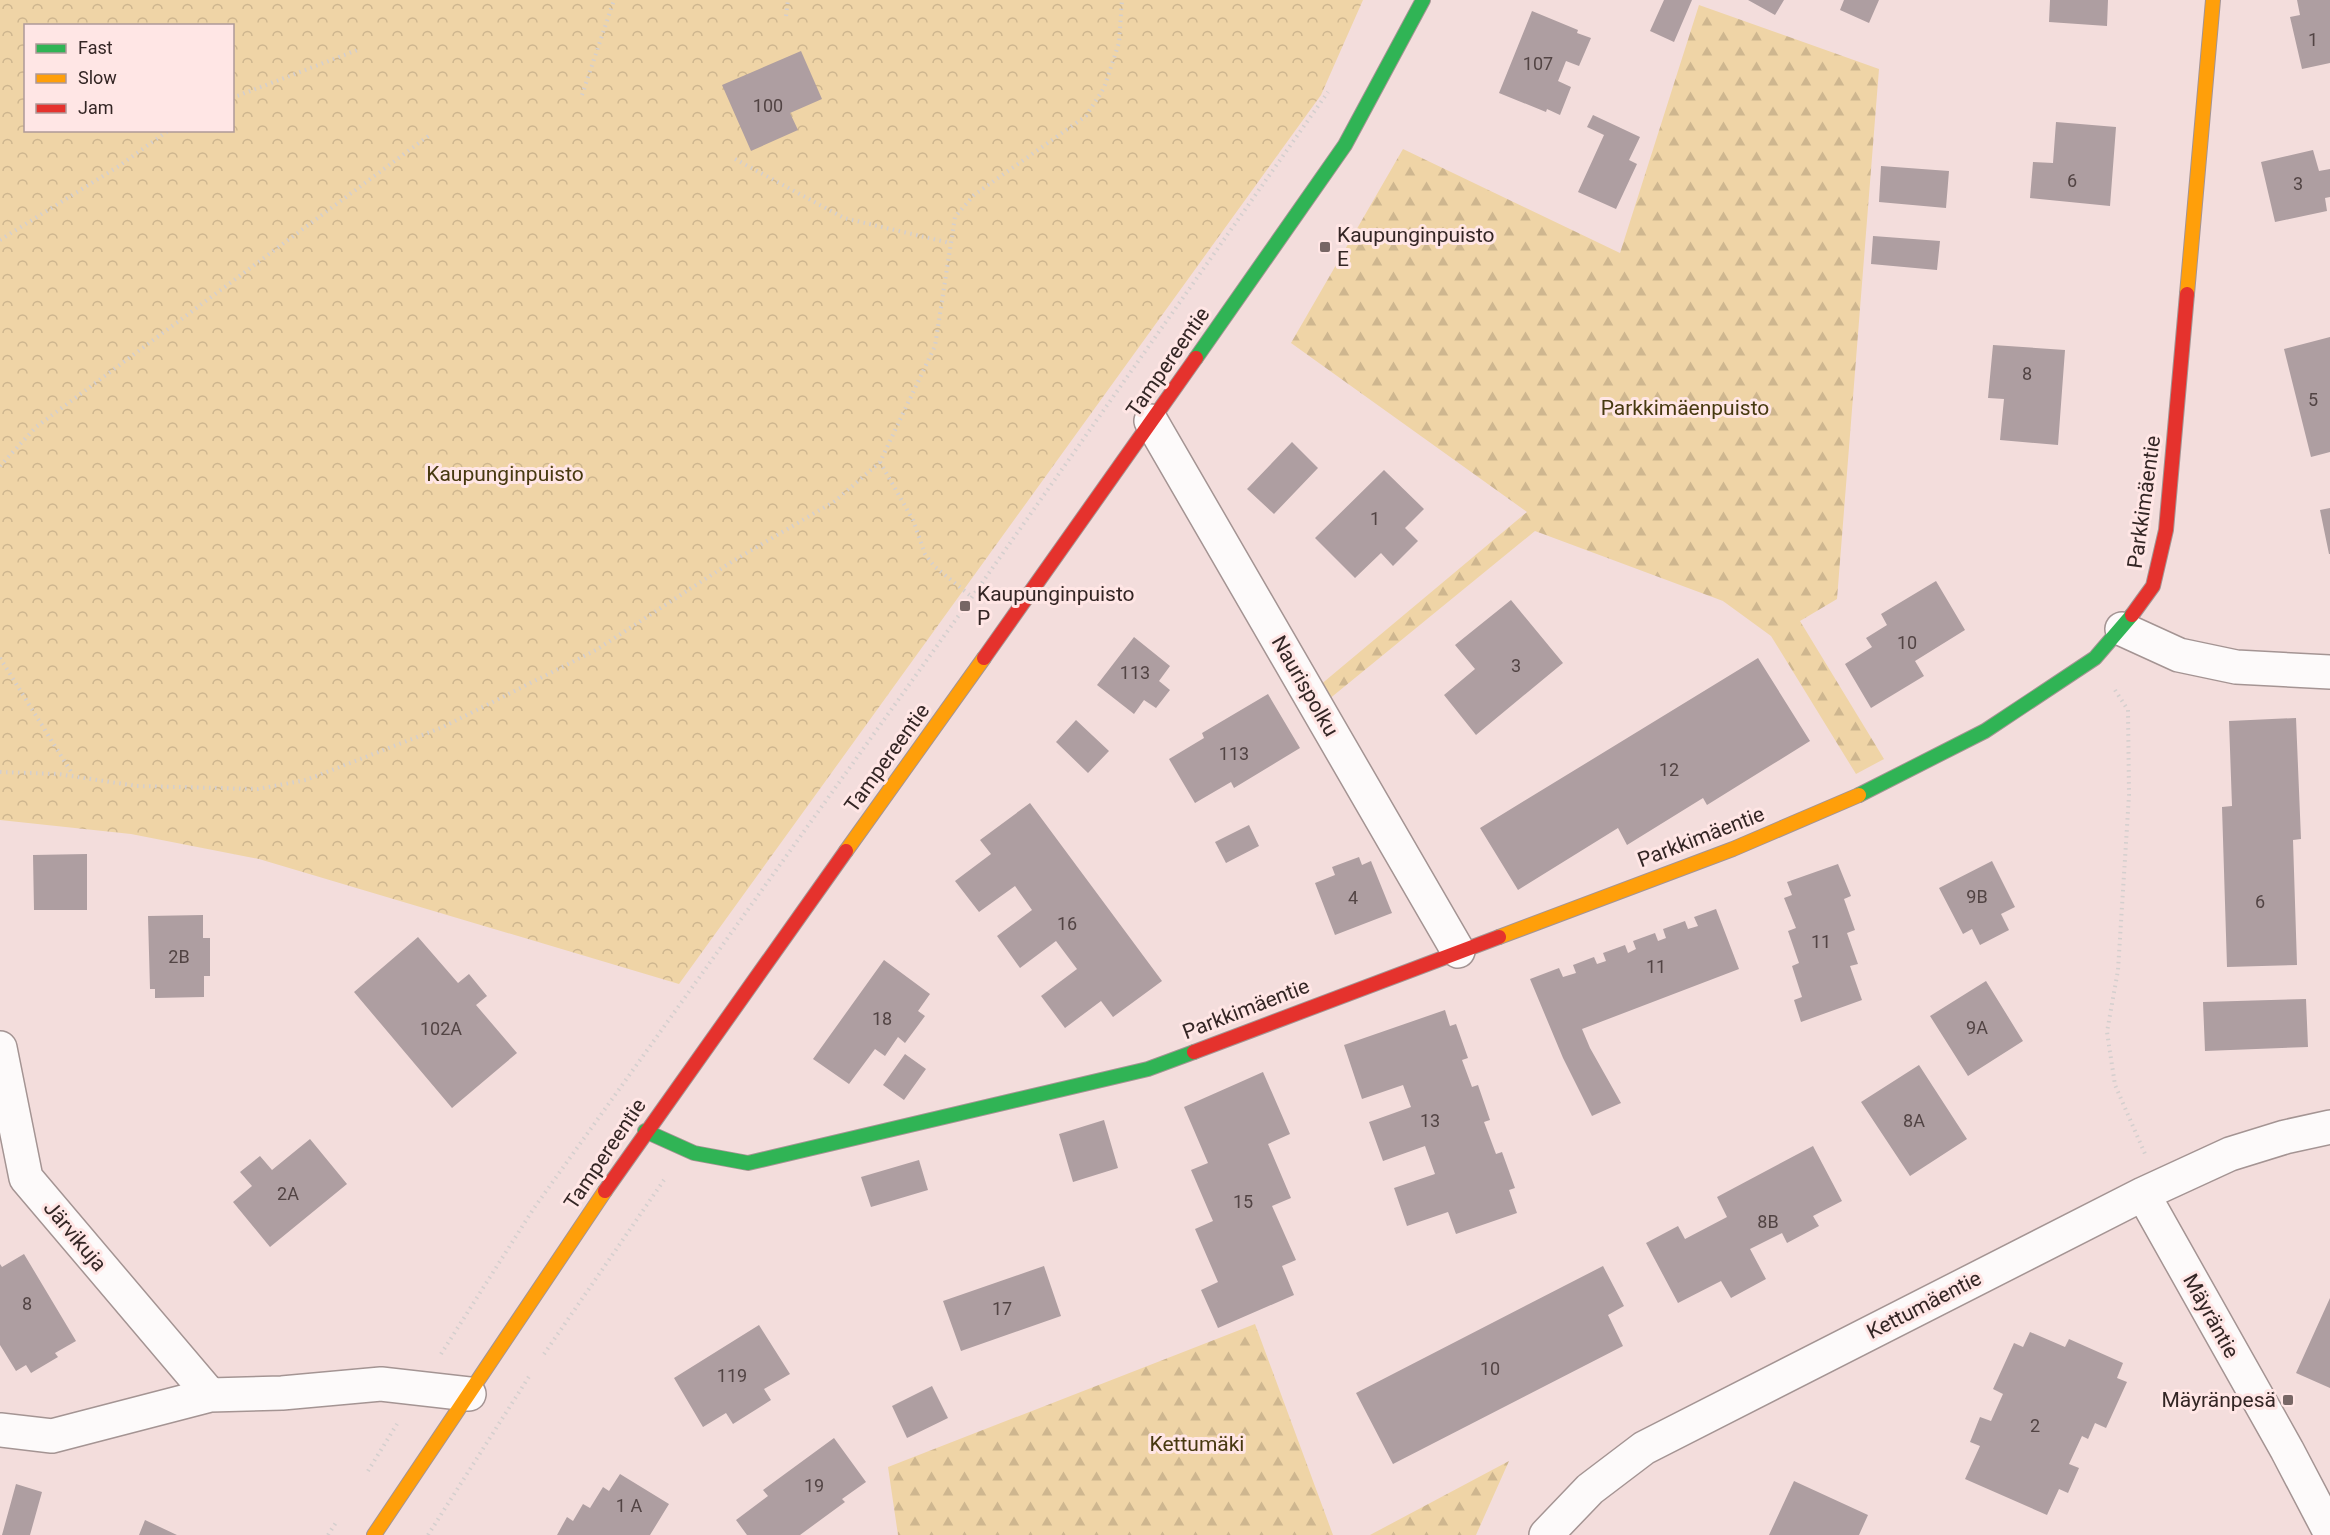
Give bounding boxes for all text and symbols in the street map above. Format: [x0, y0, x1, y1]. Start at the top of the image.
legend [24, 24, 234, 132]
house number: 1 [2308, 29, 2318, 50]
text: Fast [78, 37, 113, 58]
house number: 107 [1523, 53, 1553, 74]
text: Slow [78, 67, 117, 88]
house number: 100 [753, 95, 783, 116]
text: Jam [78, 97, 114, 118]
house number: 6 [2067, 170, 2077, 191]
house number: 3 [2293, 173, 2303, 194]
place label: Kaupunginpuisto E [1337, 223, 1495, 271]
marker: Kaupunginpuisto E [1318, 240, 1332, 254]
street label: Tampereentie [1121, 303, 1215, 421]
house number: 8 [2022, 363, 2032, 384]
house number: 5 [2308, 389, 2318, 410]
park label: Parkkimäenpuisto [1601, 396, 1769, 420]
street label: Parkkimäentie [2123, 434, 2165, 570]
park label: Kaupunginpuisto [426, 462, 584, 486]
house number: 1 [1370, 508, 1380, 529]
place label: Kaupunginpuisto P [977, 582, 1135, 630]
marker: Kaupunginpuisto P [958, 599, 972, 613]
street label: Naurispolku [1267, 631, 1343, 741]
house number: 10 [1897, 632, 1917, 653]
house number: 3 [1511, 655, 1521, 676]
house number: 113 [1120, 662, 1150, 683]
street label: Tampereentie [840, 699, 934, 817]
house number: 113 [1219, 743, 1249, 764]
house number: 12 [1659, 759, 1679, 780]
street label: Parkkimäentie [1634, 802, 1768, 872]
house number: 9B [1966, 886, 1988, 907]
house number: 4 [1348, 887, 1358, 908]
house number: 6 [2255, 891, 2265, 912]
house number: 16 [1057, 913, 1077, 934]
house number: 11 [1811, 931, 1831, 952]
house number: 2B [168, 946, 190, 967]
house number: 11 [1646, 956, 1666, 977]
street label: Parkkimäentie [1179, 974, 1313, 1044]
house number: 18 [872, 1008, 892, 1029]
house number: 9A [1966, 1017, 1988, 1038]
house number: 102A [420, 1018, 462, 1039]
street label: Tampereentie [559, 1094, 651, 1214]
house number: 13 [1420, 1110, 1440, 1131]
house number: 8A [1903, 1110, 1925, 1131]
house number: 2A [277, 1183, 299, 1204]
house number: 15 [1233, 1191, 1253, 1212]
street label: Järvikuja [39, 1196, 111, 1276]
house number: 8B [1757, 1211, 1779, 1232]
street label: Kettumäentie [1863, 1266, 1985, 1344]
street label: Mäyräntie [2178, 1270, 2244, 1362]
house number: 8 [22, 1293, 32, 1314]
house number: 17 [992, 1298, 1012, 1319]
house number: 10 [1480, 1358, 1500, 1379]
house number: 119 [717, 1365, 747, 1386]
place label: Mäyränpesä [2162, 1388, 2276, 1412]
marker: Mäyränpesä [2281, 1393, 2295, 1407]
house number: 2 [2030, 1415, 2040, 1436]
park label: Kettumäki [1150, 1432, 1244, 1456]
house number: 19 [804, 1475, 824, 1496]
house number: 1 A [616, 1495, 642, 1516]

